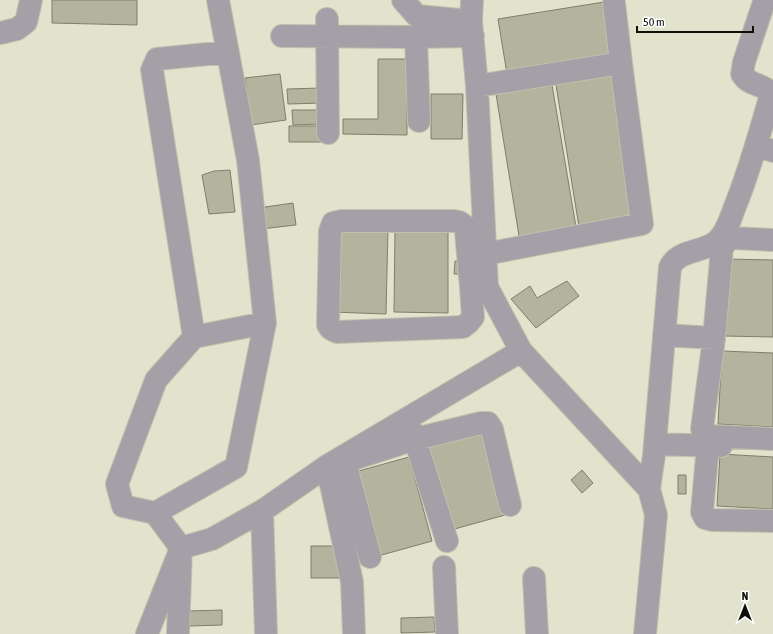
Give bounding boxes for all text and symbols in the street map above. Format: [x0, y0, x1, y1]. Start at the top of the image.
scale bar [637, 8, 753, 34]
text: 50 m [643, 15, 665, 29]
north arrow [725, 586, 765, 626]
text: N [742, 590, 748, 602]

